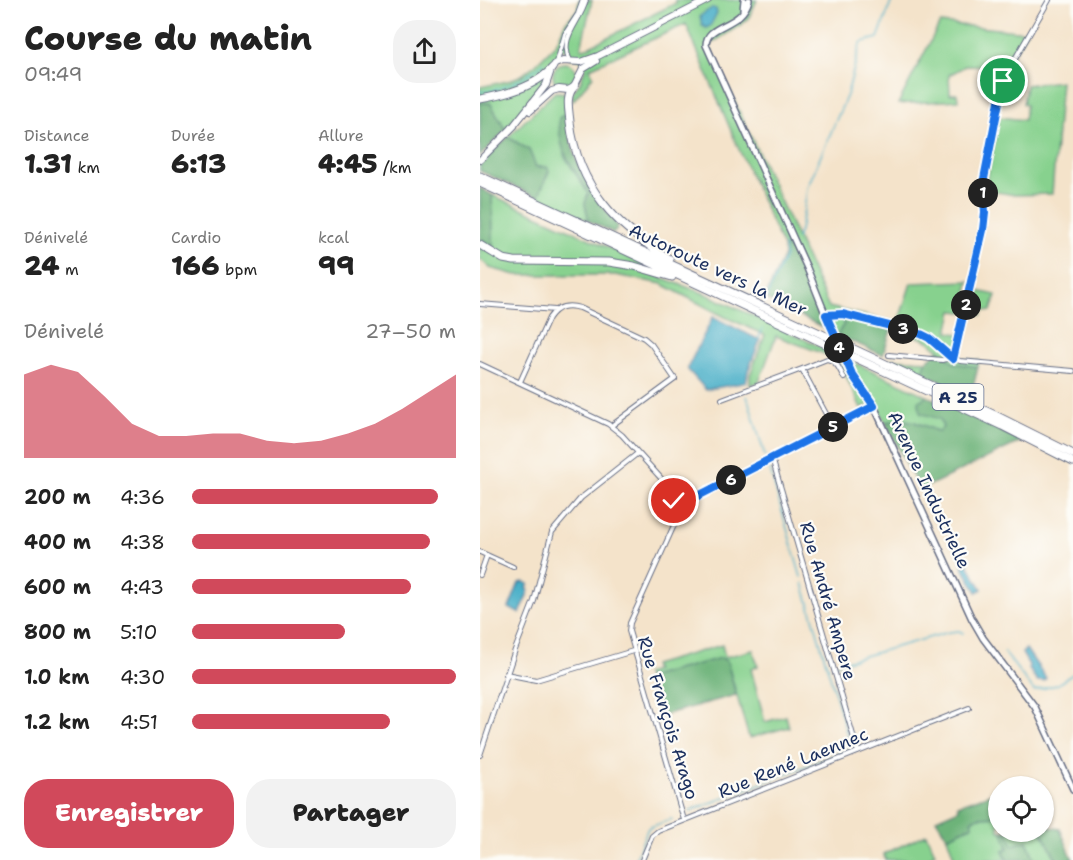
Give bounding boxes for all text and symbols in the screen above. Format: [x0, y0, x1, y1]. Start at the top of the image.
text: Course du matin [24, 16, 312, 61]
button: share [393, 20, 456, 83]
pin [977, 55, 1028, 106]
text: 09:49 [24, 61, 82, 87]
icon: arrive [986, 64, 1019, 97]
text: Distance [24, 125, 90, 146]
text: Durée [171, 125, 215, 146]
text: Allure [318, 125, 364, 146]
text: 1.31 [24, 146, 72, 181]
text: 6:13 [171, 146, 226, 181]
text: 4:45 [318, 146, 378, 181]
text: km [72, 157, 100, 178]
text: /km [378, 157, 412, 178]
pin: 1 [968, 178, 998, 208]
text: 1 [979, 182, 987, 203]
street label: Autoroute vers la Mer [625, 218, 811, 322]
text: Dénivelé [24, 227, 88, 248]
text: Cardio [171, 227, 221, 248]
text: kcal [318, 227, 349, 248]
text: 24 [24, 248, 60, 283]
text: 166 [171, 248, 220, 283]
text: 99 [318, 248, 354, 283]
text: m [60, 259, 79, 280]
text: bpm [220, 259, 257, 280]
pin: 2 [951, 290, 981, 320]
text: 2 [960, 294, 972, 315]
pin: 3 [888, 314, 918, 344]
text: Dénivelé [24, 318, 104, 344]
text: 27–50 m [365, 318, 456, 344]
text: 3 [897, 318, 909, 339]
pin: 4 [824, 333, 854, 363]
text: 4 [833, 337, 845, 358]
road number: A 25 [932, 384, 984, 410]
street label: Avenue Industrielle [882, 407, 976, 573]
pin: 5 [818, 412, 848, 442]
text: 5 [828, 416, 838, 437]
pin: 6 [716, 465, 746, 495]
text: 6 [725, 469, 737, 490]
pin [648, 475, 699, 526]
text: 200 m [24, 484, 91, 510]
text: 4:36 [120, 484, 165, 510]
icon: check [657, 484, 690, 517]
street label: Rue André Ampere [794, 519, 862, 683]
text: 400 m [24, 529, 91, 555]
text: 4:38 [120, 529, 165, 555]
text: 600 m [24, 574, 91, 600]
text: 4:43 [120, 574, 164, 600]
text: 800 m [24, 619, 91, 645]
text: 5:10 [120, 619, 157, 645]
street label: Rue François Arago [632, 633, 704, 803]
text: 1.0 km [24, 664, 89, 690]
text: 4:30 [120, 664, 165, 690]
text: 1.2 km [24, 709, 90, 735]
text: 4:51 [120, 709, 158, 735]
street label: Rue René Laennec [714, 722, 872, 804]
map controls [988, 776, 1054, 842]
button: locate [988, 776, 1054, 842]
button: Enregistrer [24, 779, 234, 848]
button: Partager [246, 779, 456, 848]

